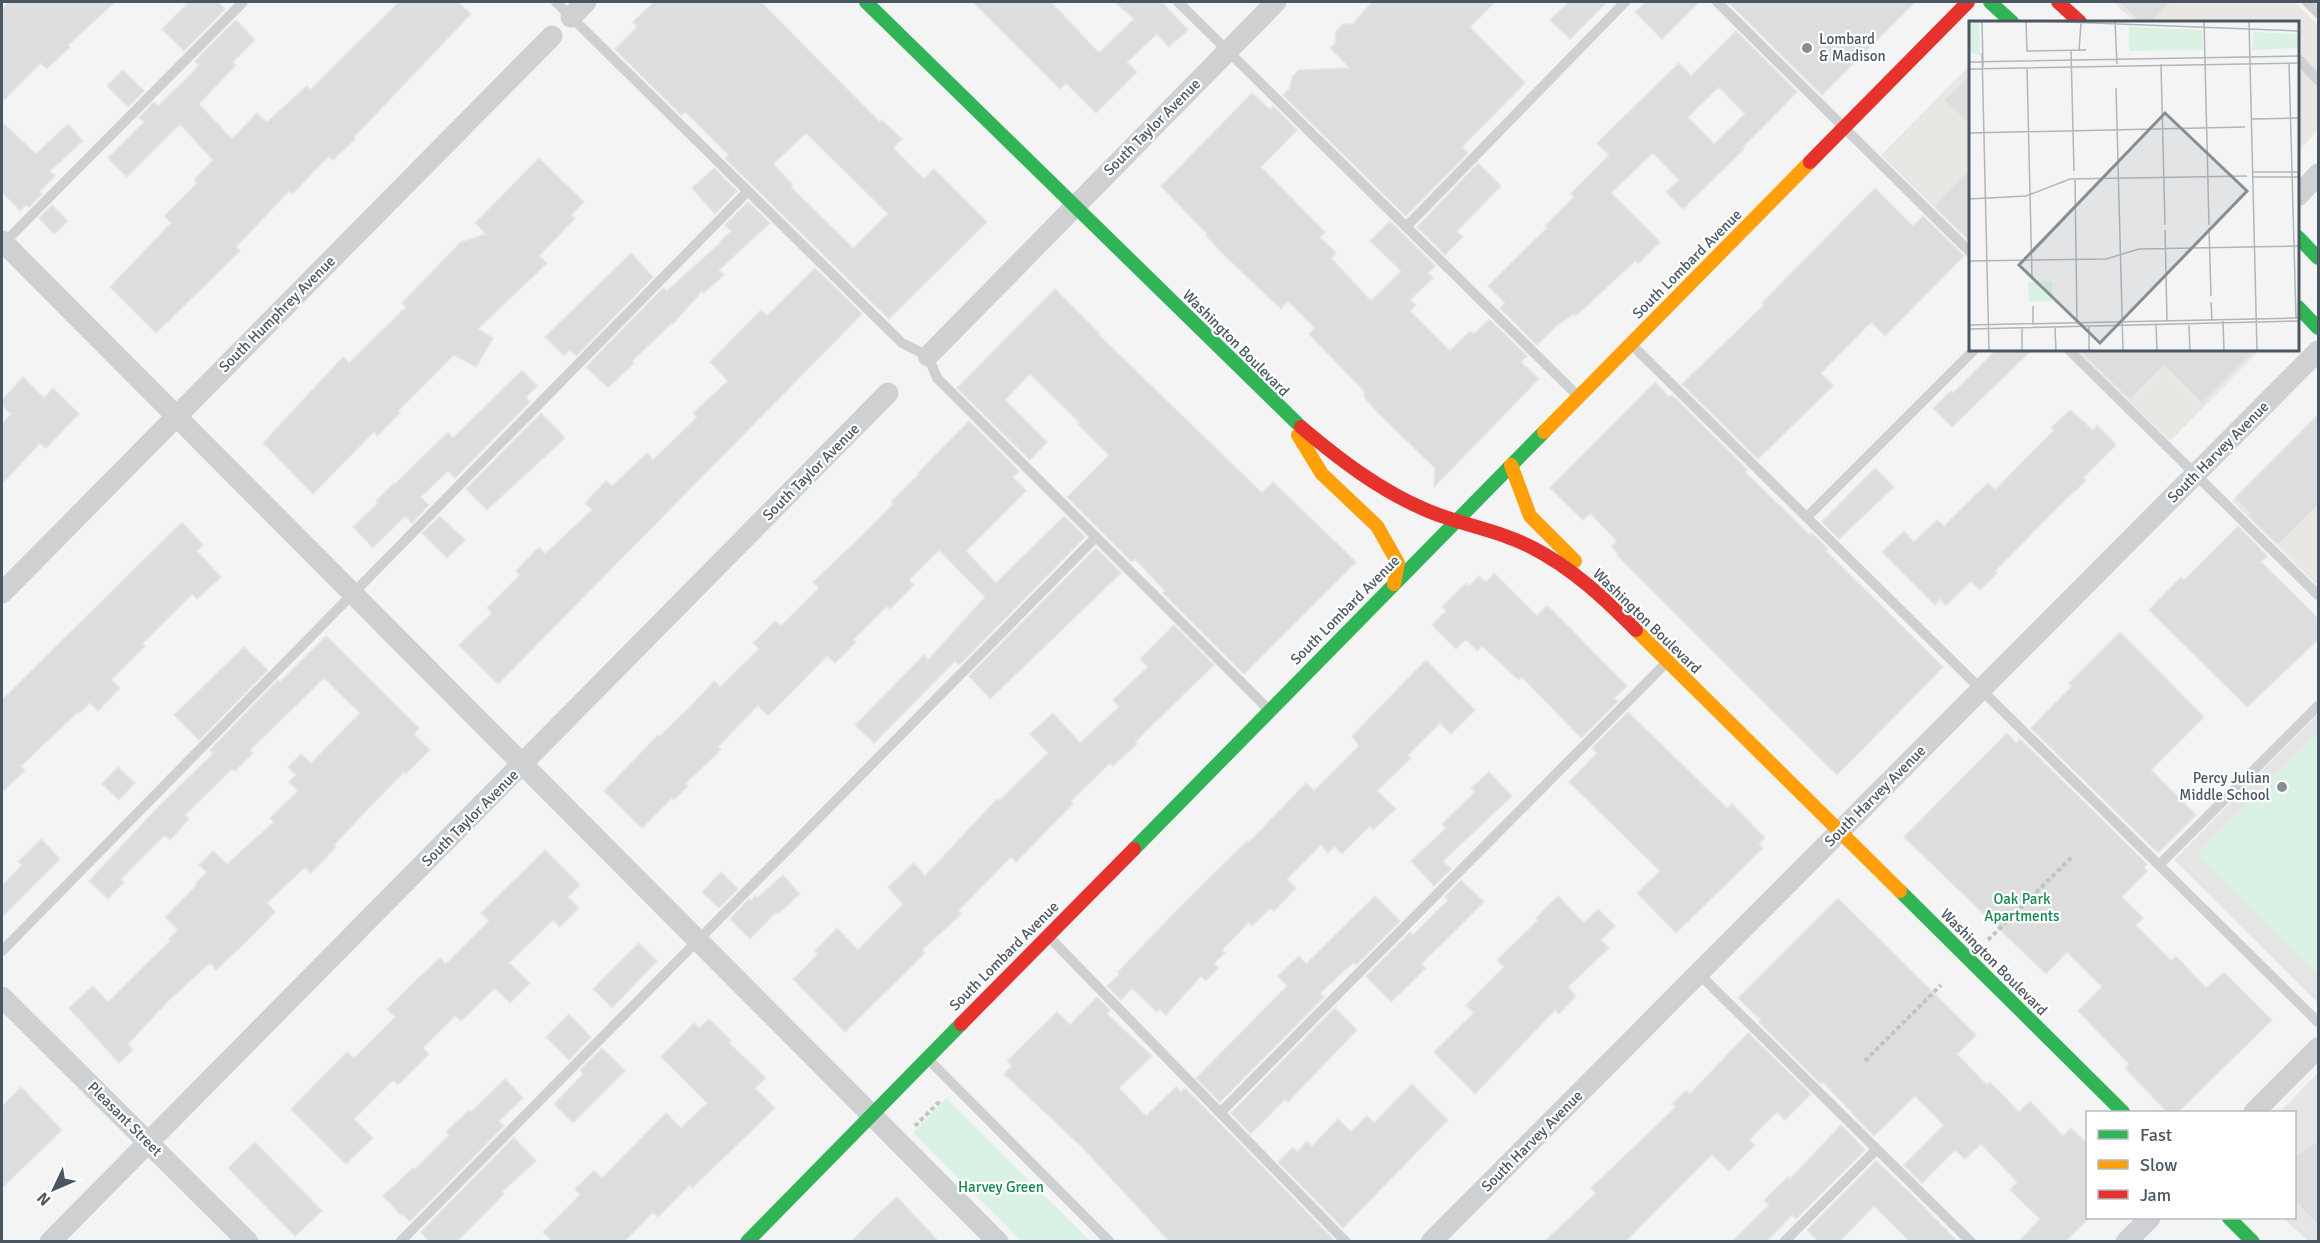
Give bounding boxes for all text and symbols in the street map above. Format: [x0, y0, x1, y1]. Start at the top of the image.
inset map [1969, 21, 2299, 351]
place label: Lombard & Madison [1819, 30, 1886, 65]
marker: Lombard & Madison [1800, 41, 1814, 55]
street label: South Taylor Avenue [1100, 75, 1204, 179]
street label: South Lombard Avenue [1629, 206, 1745, 322]
street label: South Humphrey Avenue [215, 252, 339, 376]
street label: Washington Boulevard [1179, 286, 1293, 400]
street label: South Harvey Avenue [2164, 398, 2272, 506]
street label: South Taylor Avenue [759, 420, 863, 524]
street label: South Lombard Avenue [1287, 552, 1403, 668]
street label: Washington Boulevard [1589, 565, 1705, 677]
street label: South Harvey Avenue [1821, 742, 1929, 850]
street label: South Taylor Avenue [418, 766, 522, 870]
place label: Percy Julian Middle School [2179, 769, 2270, 804]
marker: Percy Julian Middle School [2275, 780, 2289, 794]
park label: Oak Park Apartments [1984, 890, 2060, 925]
street label: South Lombard Avenue [946, 898, 1062, 1014]
street label: Washington Boulevard [1937, 905, 2051, 1019]
street label: Pleasant Street [84, 1078, 166, 1160]
street label: South Harvey Avenue [1478, 1087, 1586, 1195]
legend [2086, 1111, 2296, 1219]
text: Fast [2140, 1124, 2172, 1146]
text: Slow [2140, 1154, 2177, 1176]
north arrow [24, 1159, 84, 1219]
park label: Harvey Green [958, 1178, 1044, 1196]
text: Jam [2140, 1184, 2171, 1206]
text: N [33, 1188, 55, 1210]

